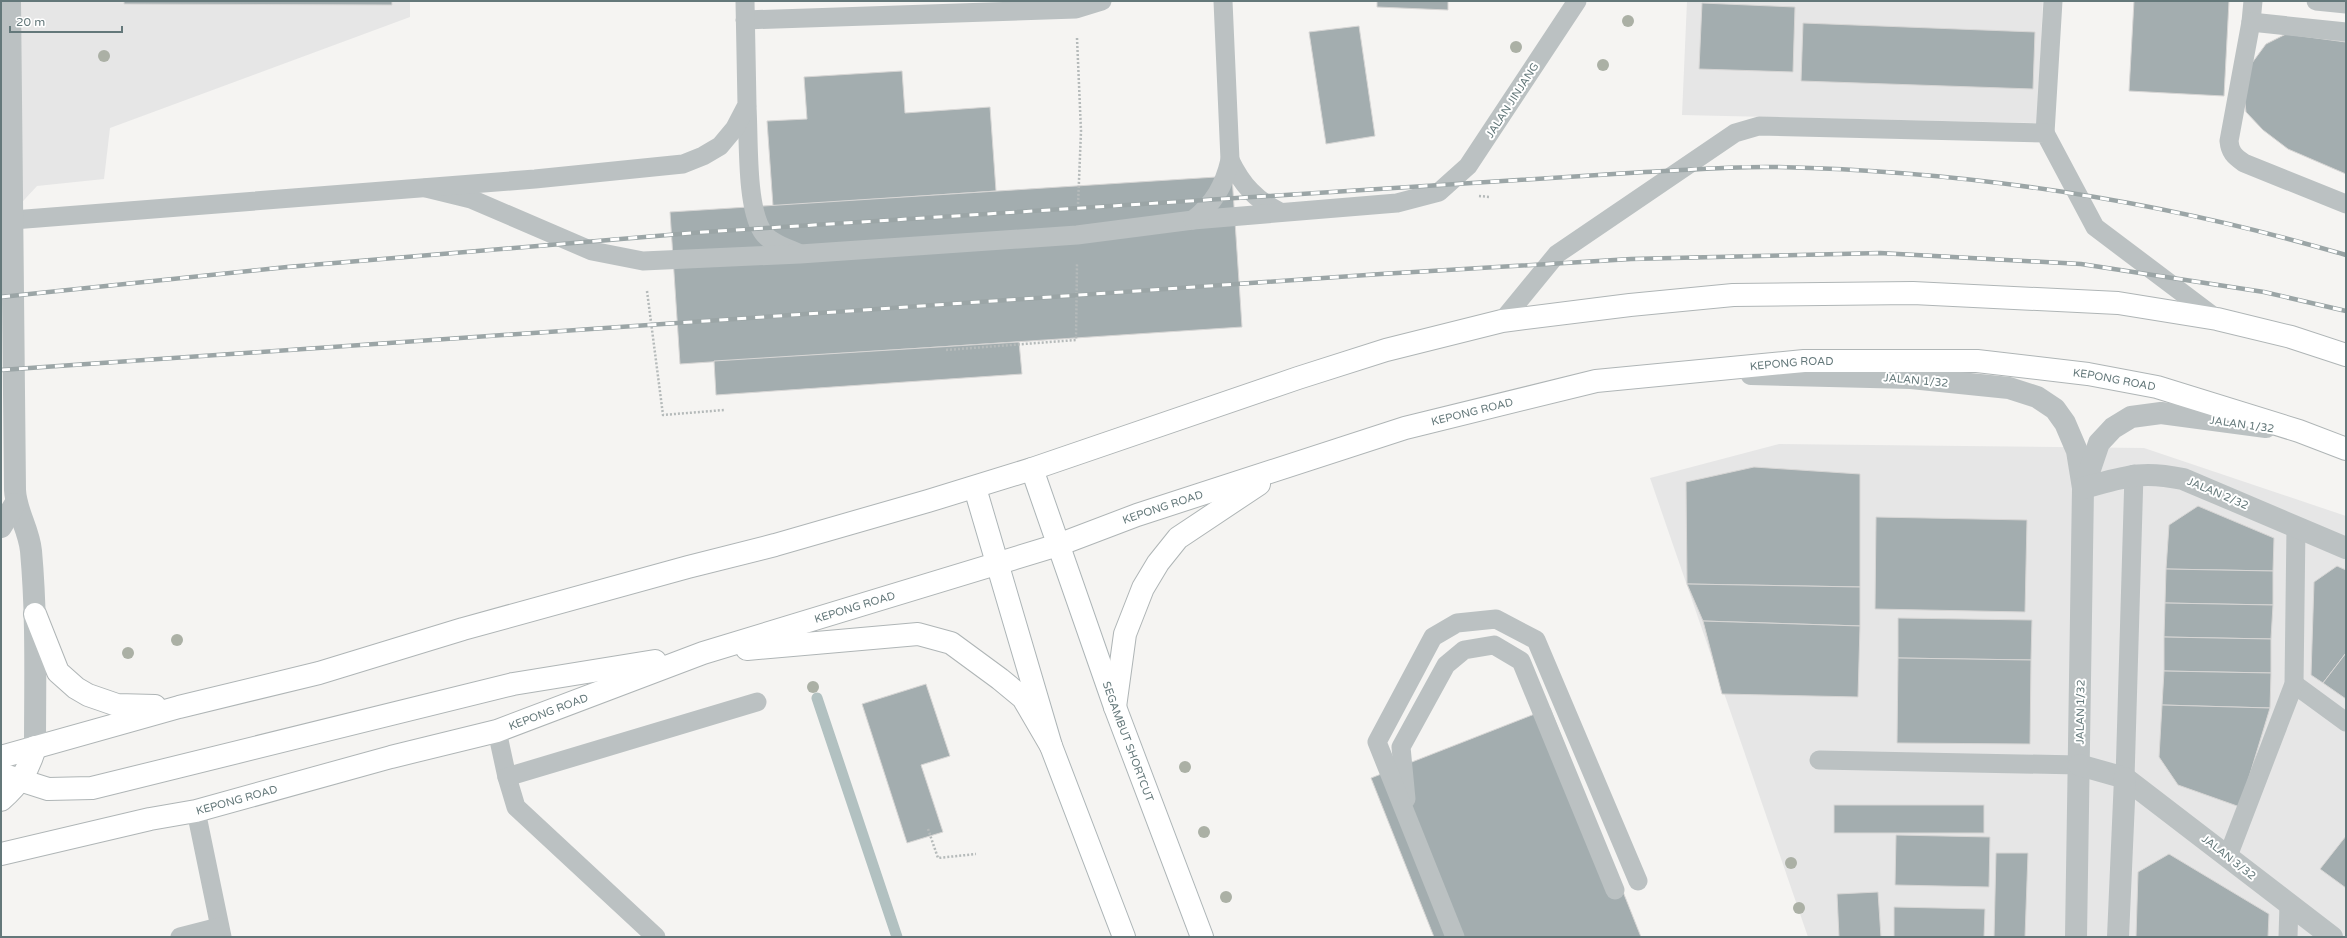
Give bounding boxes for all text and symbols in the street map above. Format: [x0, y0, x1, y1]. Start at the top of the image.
scale bar [10, 8, 122, 34]
text: 20 m [16, 15, 45, 29]
street label: JALAN JINJANG [1483, 60, 1542, 140]
street label: KEPONG ROAD [1749, 355, 1833, 373]
street label: KEPONG ROAD [2072, 366, 2157, 394]
street label: JALAN 1/32 [1883, 371, 1949, 390]
street label: KEPONG ROAD [1430, 396, 1515, 428]
street label: JALAN 1/32 [2209, 414, 2275, 435]
street label: JALAN 2/32 [2185, 475, 2250, 512]
street label: KEPONG ROAD [1121, 488, 1205, 527]
street label: KEPONG ROAD [813, 589, 897, 626]
street label: JALAN 1/32 [2073, 679, 2088, 745]
street label: SEGAMBUT SHORTCUT [1100, 680, 1156, 804]
street label: KEPONG ROAD [507, 691, 590, 733]
street label: KEPONG ROAD [195, 783, 279, 818]
street label: JALAN 3/32 [2199, 832, 2258, 883]

